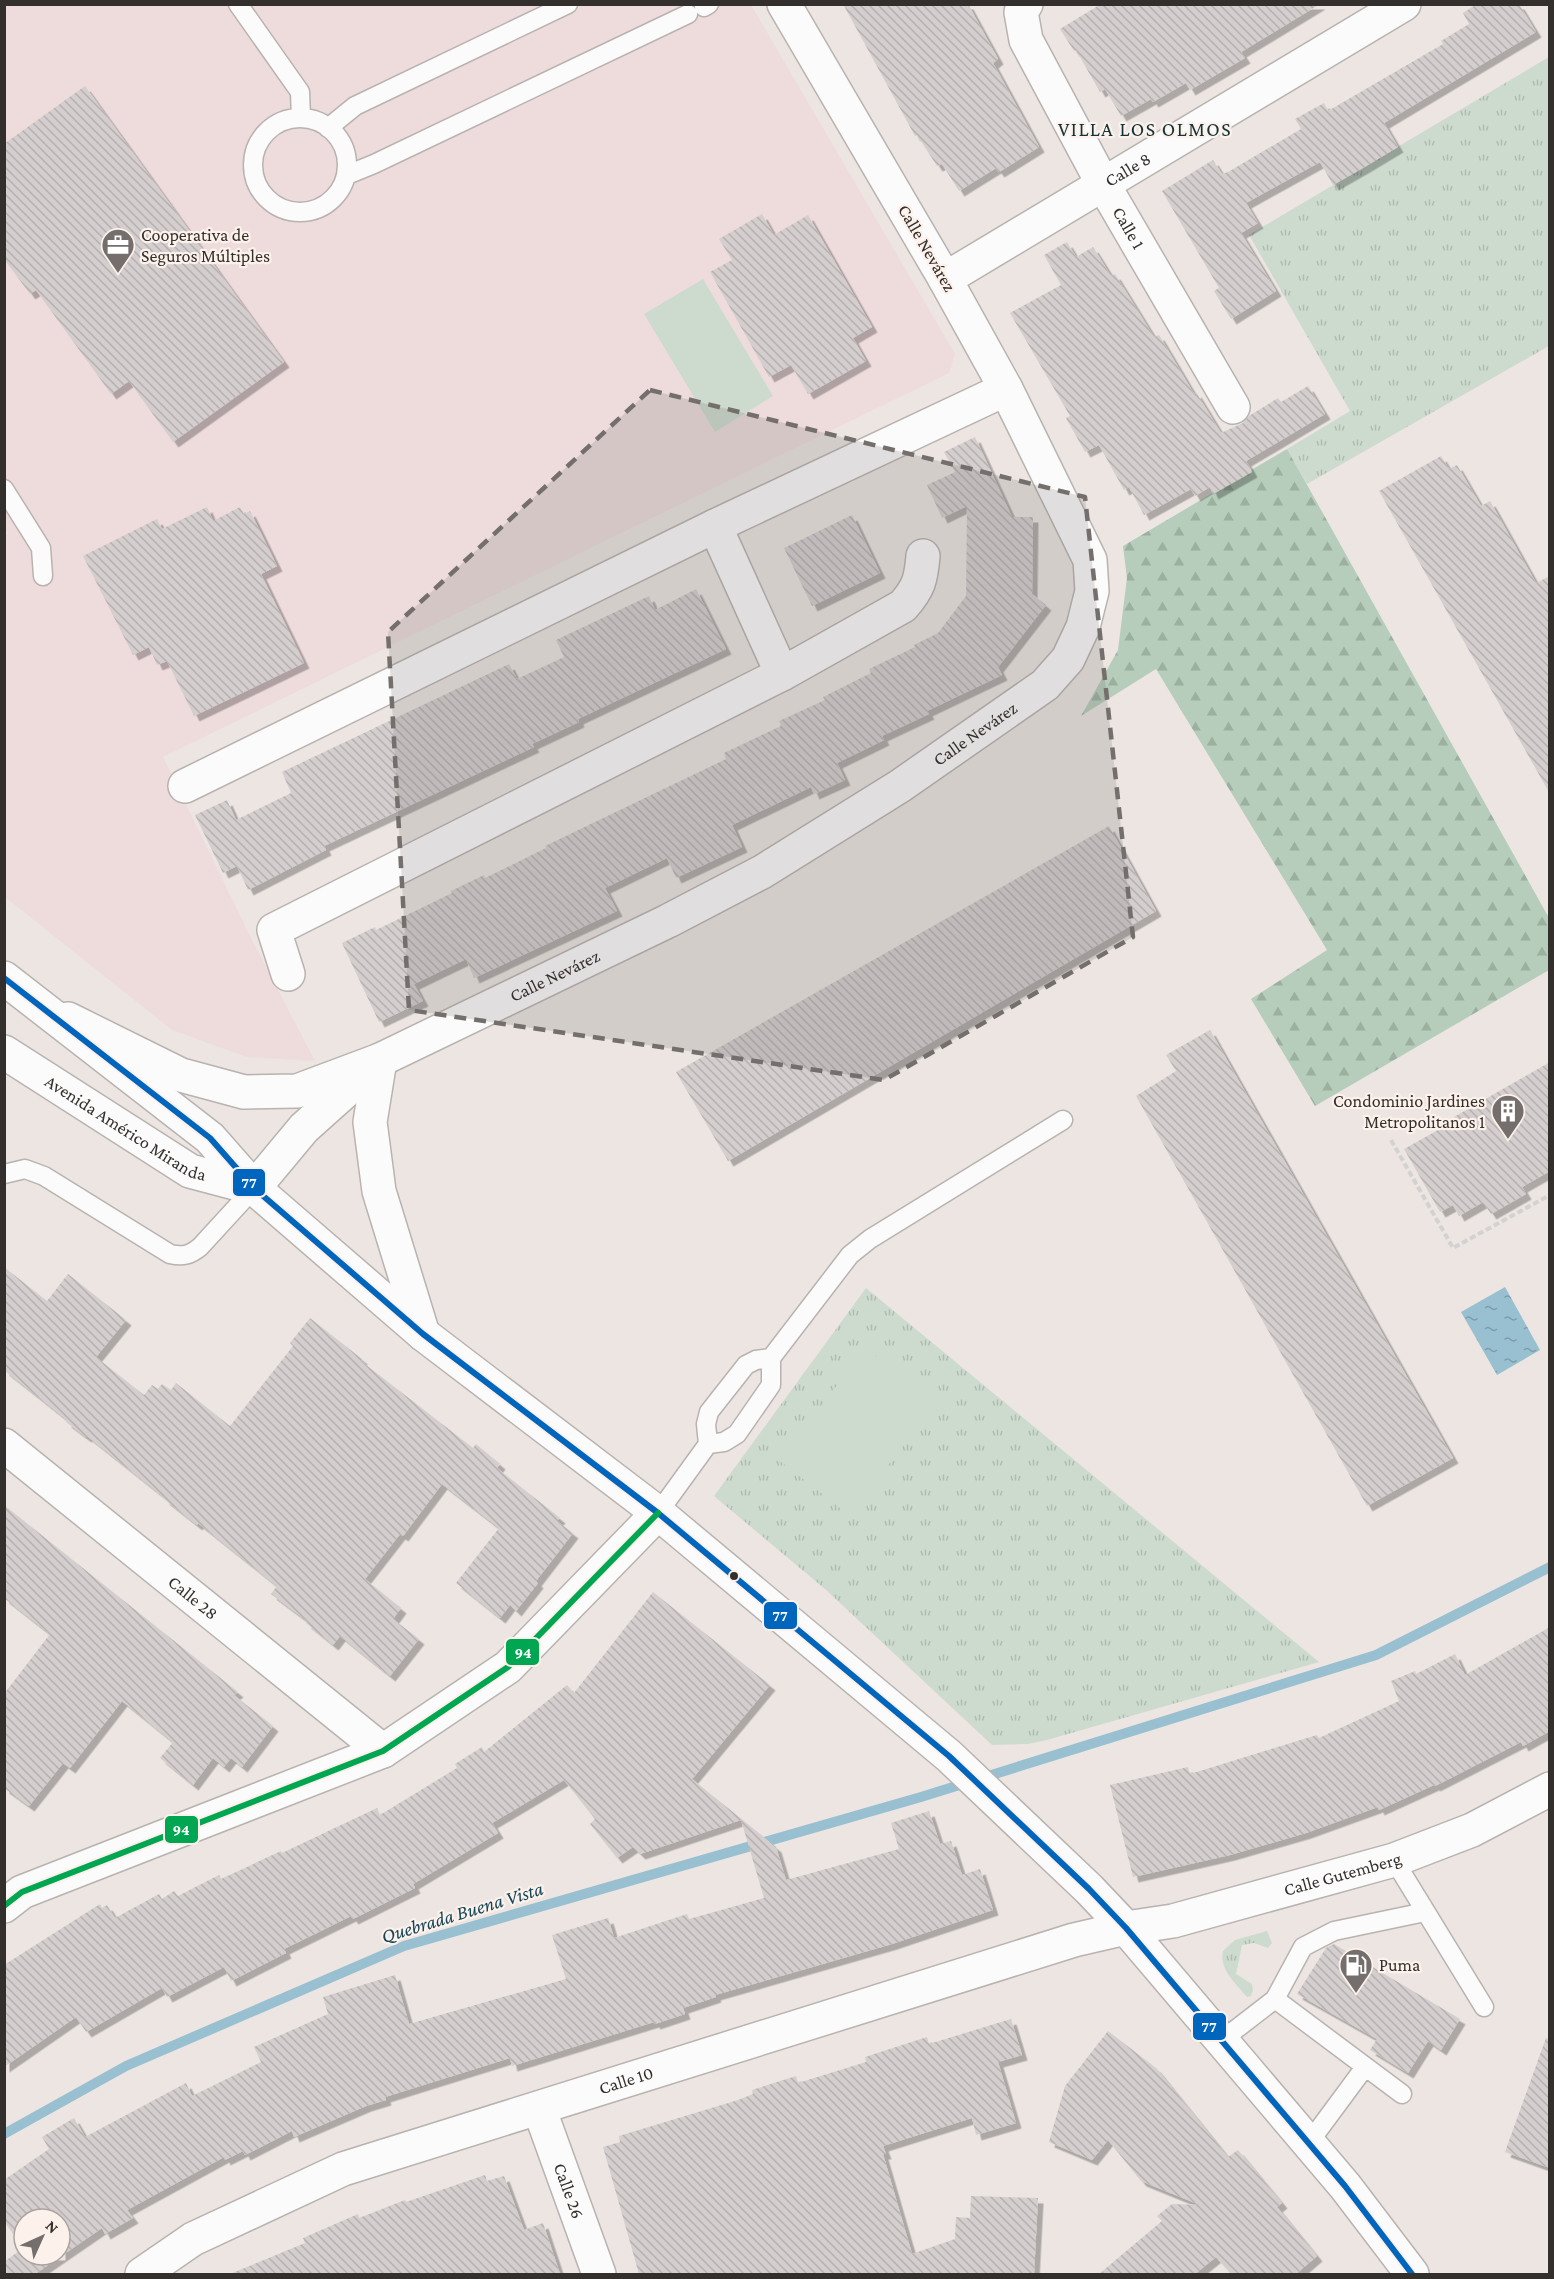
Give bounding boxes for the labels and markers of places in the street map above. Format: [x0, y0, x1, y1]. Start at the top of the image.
place label: Cooperativa de Seguros Múltiples [141, 225, 270, 266]
office icon: Cooperativa de Seguros Múltiples [100, 227, 136, 274]
place label: Condominio Jardines Metropolitanos 1 [1333, 1091, 1485, 1132]
building icon: Condominio Jardines Metropolitanos 1 [1490, 1093, 1526, 1140]
unlabelled marker [728, 1570, 740, 1582]
fuel station icon: Puma [1338, 1947, 1374, 1994]
place label: Puma [1379, 1955, 1420, 1975]

